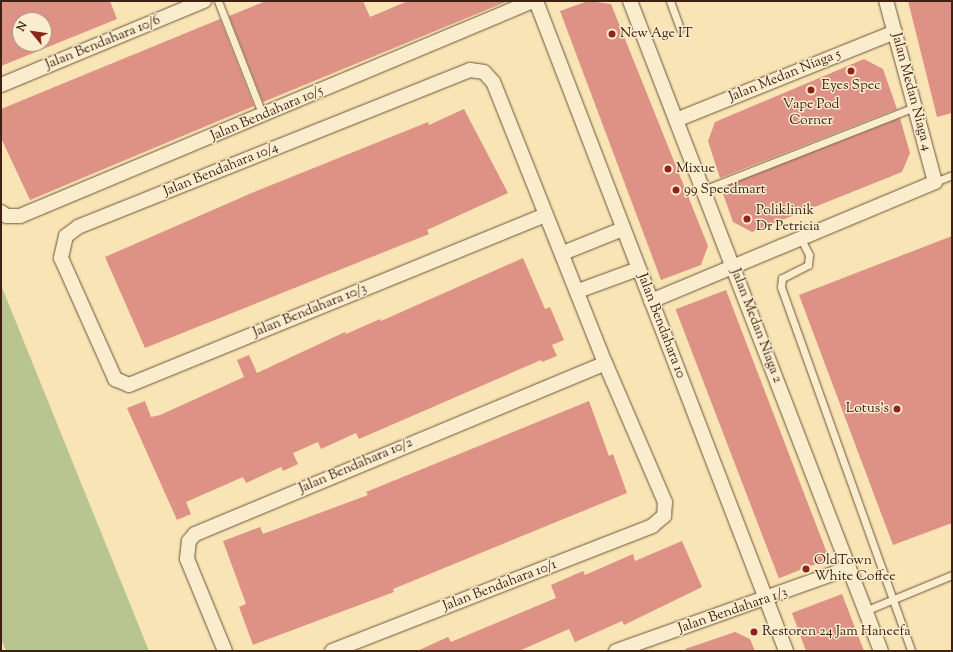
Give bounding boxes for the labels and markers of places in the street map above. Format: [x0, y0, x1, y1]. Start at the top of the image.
place label: New Age IT [620, 26, 693, 42]
marker: New Age IT [607, 29, 617, 39]
marker: Eyes Spec [846, 66, 856, 76]
place label: Eyes Spec [821, 78, 881, 94]
marker: Vape Pod Corner [806, 85, 816, 95]
place label: Vape Pod Corner [783, 97, 839, 130]
place label: Mixue [676, 161, 715, 177]
marker: Mixue [663, 164, 673, 174]
place label: 99 Speedmart [684, 182, 766, 198]
marker: 99 Speedmart [671, 185, 681, 195]
place label: Poliklinik Dr Petricia [756, 203, 820, 236]
marker: Poliklinik Dr Petricia [741, 213, 753, 225]
place label: Lotus's [846, 401, 889, 417]
marker: Lotus's [892, 404, 902, 414]
place label: OldTown White Coffee [814, 553, 896, 586]
marker: OldTown White Coffee [801, 564, 811, 574]
place label: Restoren 24 Jam Haneefa [762, 624, 911, 640]
marker: Restoren 24 Jam Haneefa [749, 627, 759, 637]

